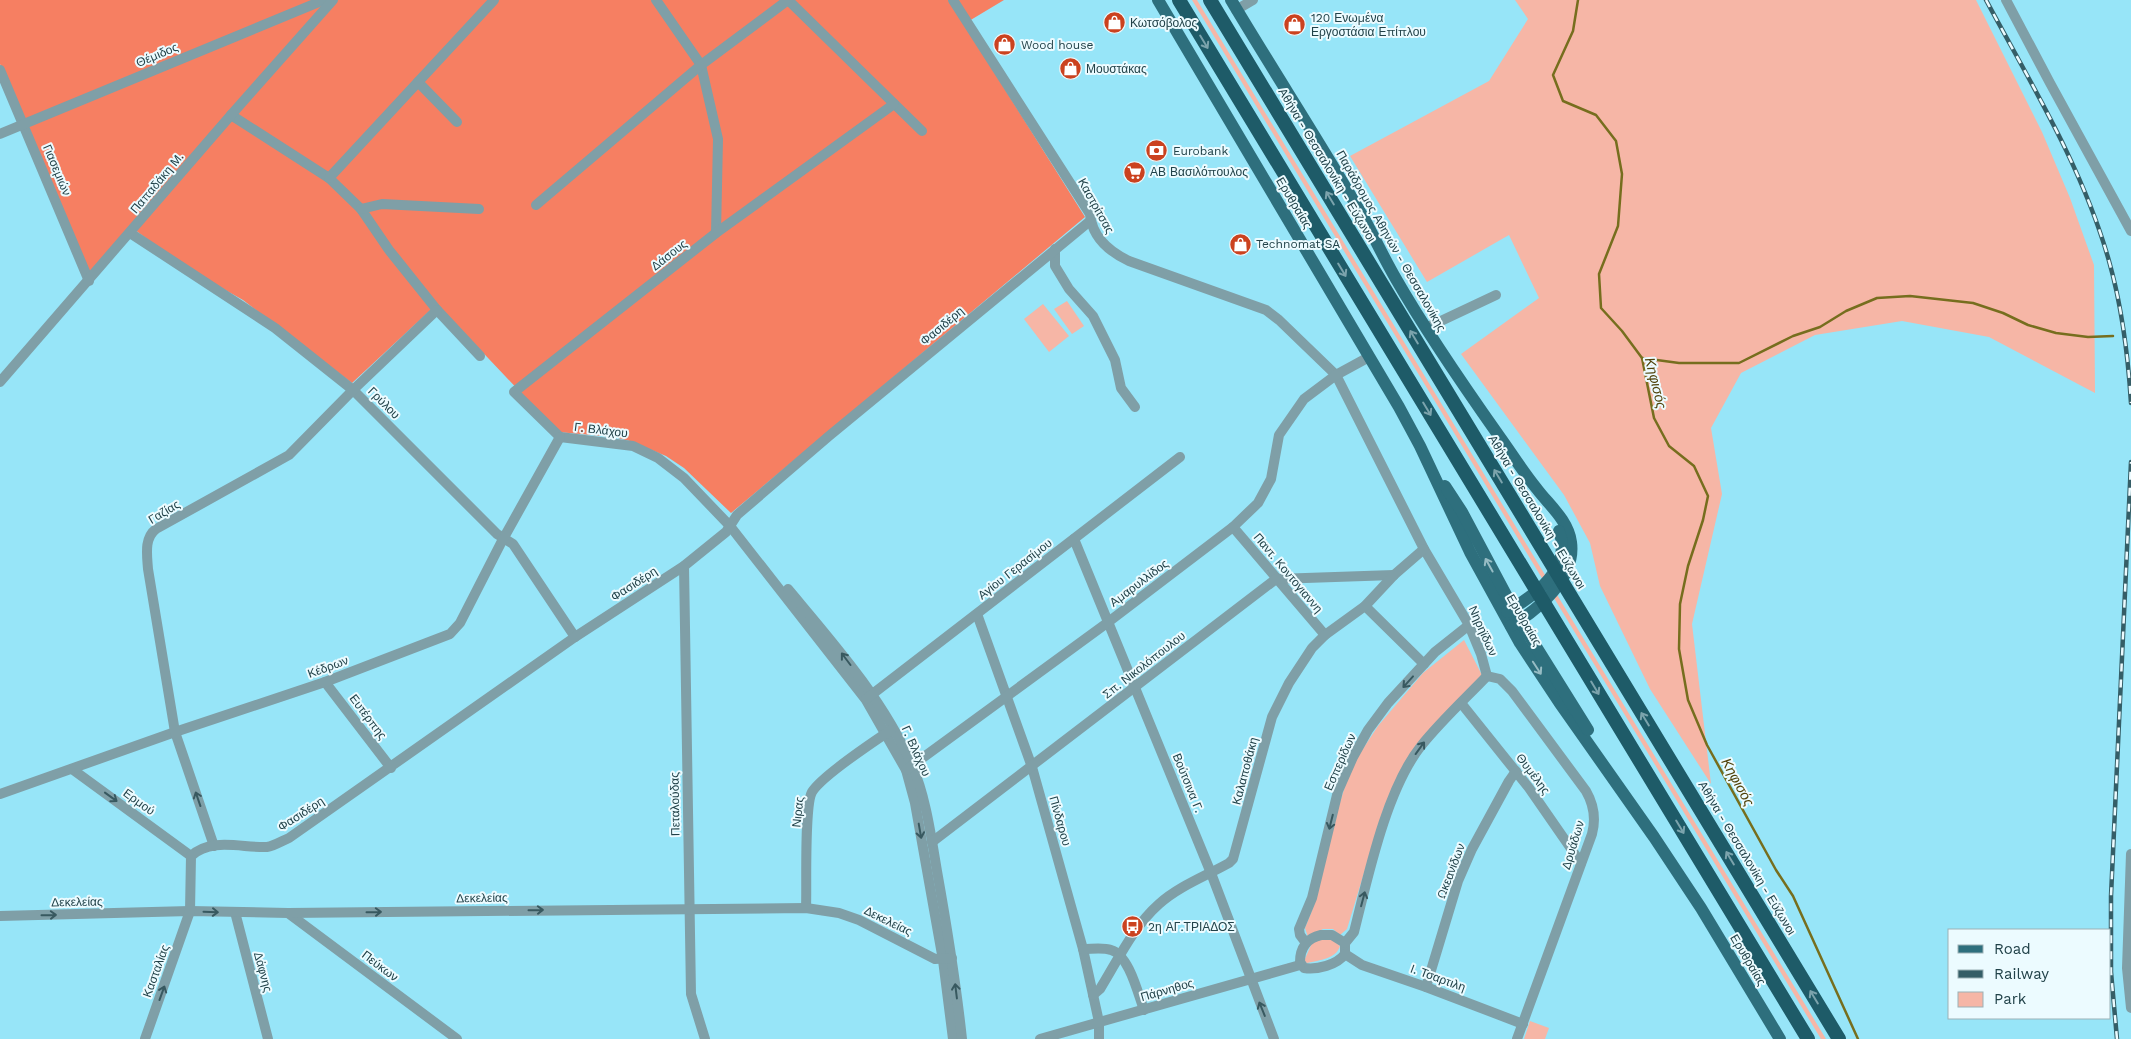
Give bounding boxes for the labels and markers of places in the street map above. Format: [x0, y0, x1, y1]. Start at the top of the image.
shop icon: Κωτσόβολος [1102, 11, 1126, 35]
place label: 120 Ενωμένα Εργοστάσια Επίπλου [1311, 11, 1426, 39]
shop icon: 120 Ενωμένα Εργοστάσια Επίπλου [1283, 13, 1307, 37]
place label: Κωτσόβολος [1130, 16, 1198, 30]
shop icon: Wood house [993, 33, 1017, 57]
place label: Wood house [1021, 38, 1093, 52]
shop icon: Μουστάκας [1058, 57, 1082, 81]
place label: Μουστάκας [1086, 62, 1147, 76]
bank icon: Eurobank [1145, 139, 1169, 163]
place label: Eurobank [1173, 144, 1229, 158]
supermarket icon: ΑΒ Βασιλόπουλος [1122, 160, 1146, 184]
place label: ΑΒ Βασιλόπουλος [1150, 165, 1248, 179]
shop icon: Technomat SA [1228, 232, 1252, 256]
place label: Technomat SA [1256, 237, 1340, 251]
bus stop icon: 2η ΑΓ.ΤΡΙΑΔΟΣ [1120, 915, 1144, 939]
place label: 2η ΑΓ.ΤΡΙΑΔΟΣ [1148, 920, 1235, 934]

